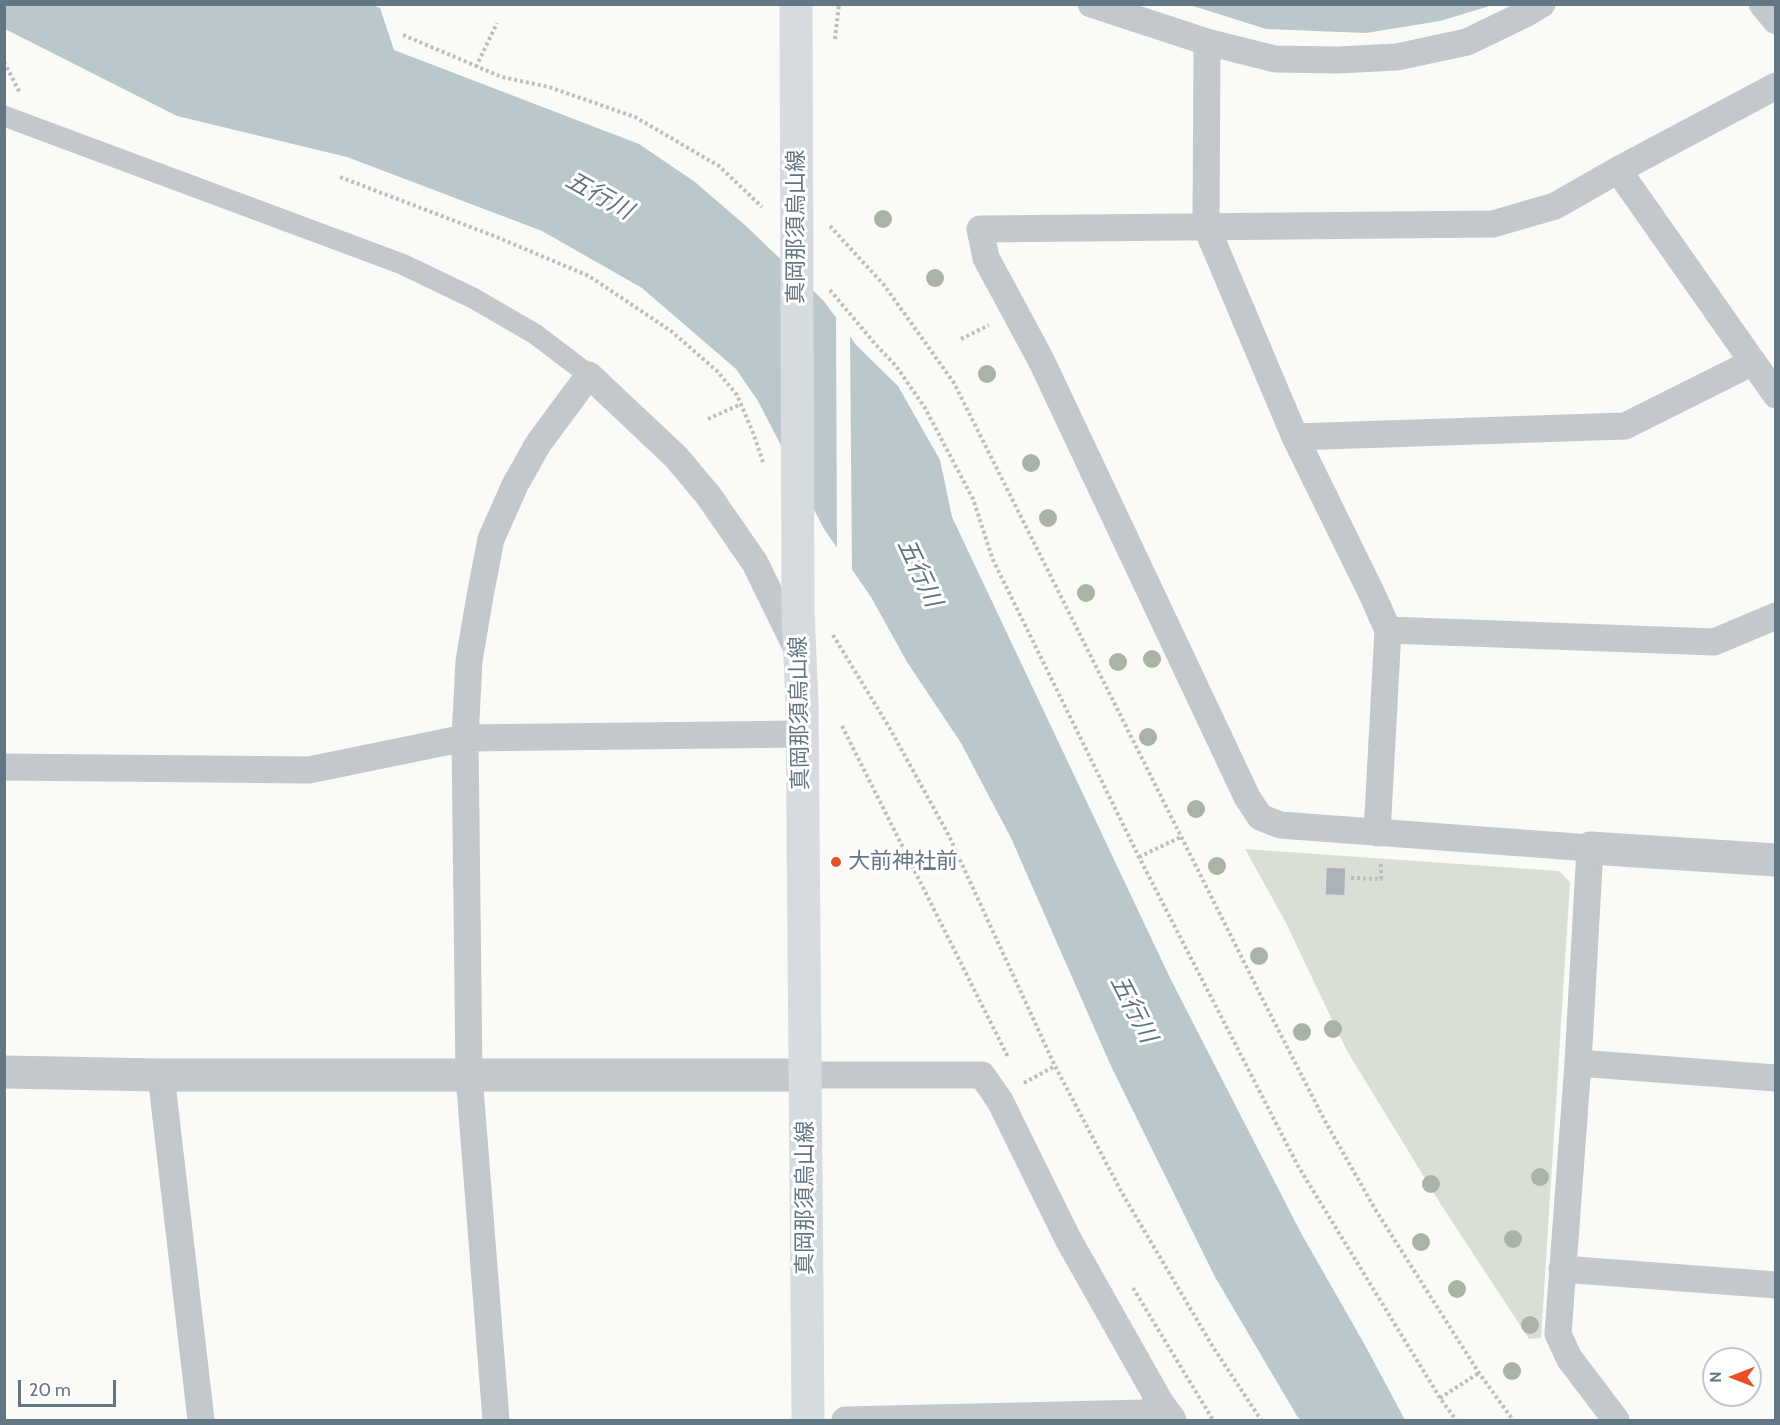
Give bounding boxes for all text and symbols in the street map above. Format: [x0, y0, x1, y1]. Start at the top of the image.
street label: 真岡那須烏山線 [784, 150, 810, 304]
water label: 五行川 [561, 166, 637, 226]
water label: 五行川 [891, 534, 947, 612]
street label: 真岡那須烏山線 [785, 636, 815, 790]
place label: 大前神社前 [848, 849, 958, 875]
marker: 大前神社前 [829, 855, 843, 869]
water label: 五行川 [1104, 970, 1162, 1048]
street label: 真岡那須烏山線 [793, 1121, 819, 1275]
north arrow [1702, 1347, 1762, 1407]
scale bar [21, 1368, 118, 1406]
text: N [1706, 1371, 1725, 1383]
text: 20 m [29, 1379, 71, 1401]

